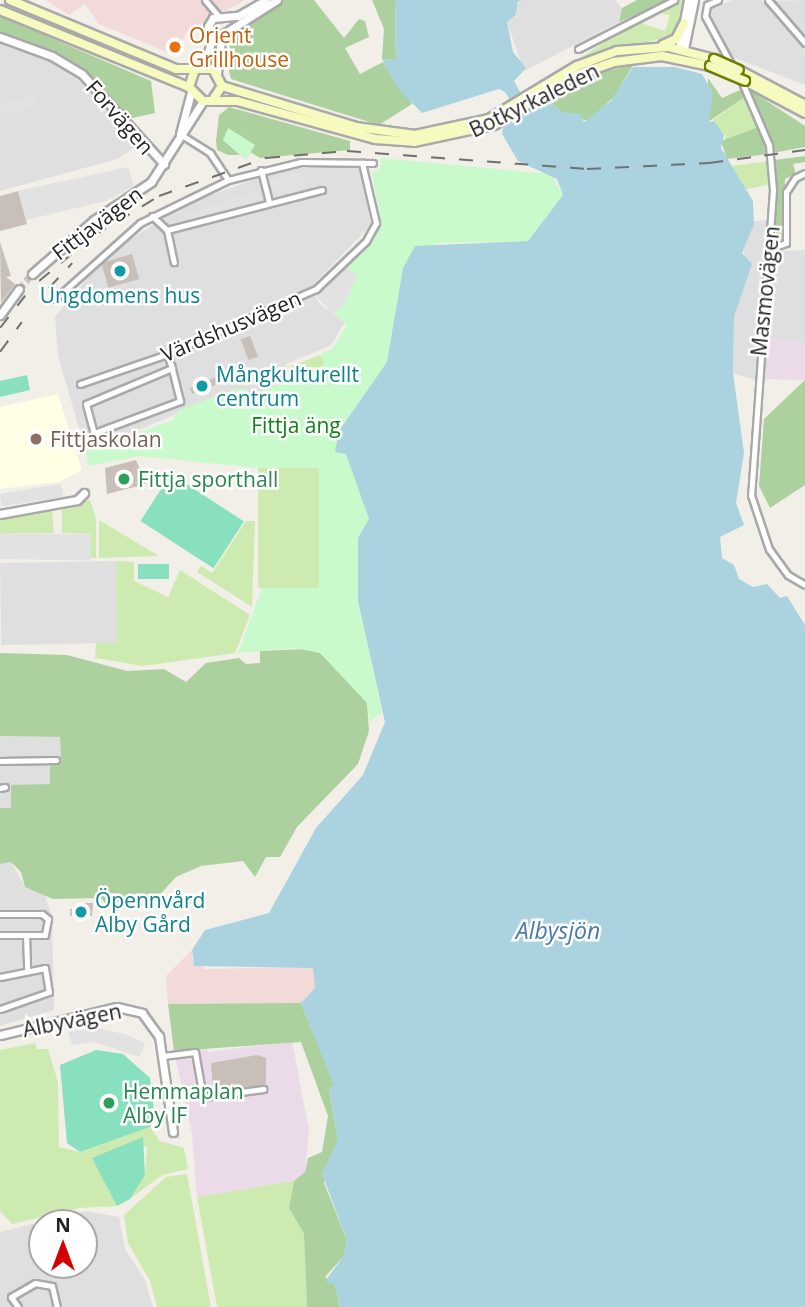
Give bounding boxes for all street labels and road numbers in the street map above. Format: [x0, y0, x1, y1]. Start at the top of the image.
street label: Botkyrkaleden [465, 58, 603, 142]
street label: Forvägen [81, 75, 159, 159]
street label: Fittjavägen [47, 181, 147, 265]
street label: Masmovägen [746, 225, 784, 357]
street label: Värdshusvägen [157, 285, 305, 367]
street label: Albyvägen [20, 998, 124, 1042]

